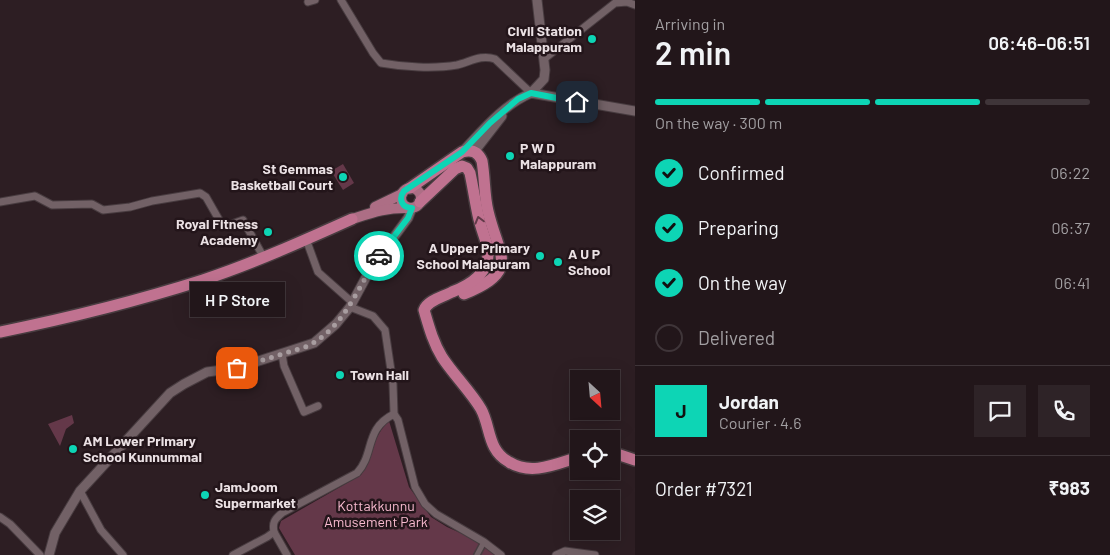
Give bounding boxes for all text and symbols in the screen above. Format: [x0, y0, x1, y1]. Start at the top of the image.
text: Arriving in [655, 14, 725, 33]
place label: Civil Station Malappuram [506, 22, 582, 55]
text: 06:46–06:51 [988, 31, 1090, 54]
marker: Civil Station Malappuram [586, 33, 598, 45]
text: 2 min [655, 33, 731, 71]
pin [556, 81, 598, 123]
icon: home [563, 88, 591, 116]
text: On the way · 300 m [655, 113, 782, 132]
place label: P W D Malappuram [520, 139, 596, 172]
marker: P W D Malappuram [504, 150, 516, 162]
icon: check [655, 159, 683, 187]
place label: St Gemmas Basketball Court [231, 160, 333, 193]
text: Confirmed [698, 161, 785, 184]
text: 06:22 [1050, 163, 1090, 182]
marker: St Gemmas Basketball Court [337, 171, 349, 183]
icon: check [655, 214, 683, 242]
place label: Royal Fitness Academy [176, 215, 258, 248]
one-way arrow [475, 216, 485, 225]
text: Preparing [698, 216, 779, 239]
text: 06:37 [1051, 218, 1090, 237]
marker: Royal Fitness Academy [262, 226, 274, 238]
courier [354, 231, 404, 281]
place label: A Upper Primary School Malapuram [417, 239, 530, 272]
icon: car [365, 242, 393, 270]
place label: A U P School [568, 245, 610, 278]
marker: A Upper Primary School Malapuram [534, 250, 546, 262]
marker: A U P School [552, 256, 564, 268]
icon: check [655, 269, 683, 297]
text: On the way [698, 271, 787, 294]
text: 06:41 [1054, 273, 1090, 292]
callout: H P Store [190, 283, 284, 318]
text: H P Store [205, 290, 270, 309]
text: Delivered [698, 326, 775, 349]
pin [216, 347, 258, 389]
icon: bag [223, 354, 251, 382]
place label: Town Hall [350, 366, 409, 383]
marker: Town Hall [334, 369, 346, 381]
north arrow [570, 370, 620, 420]
map controls [570, 370, 620, 540]
button: chat [974, 385, 1026, 437]
button: phone [1038, 385, 1090, 437]
text: Jordan [719, 390, 779, 413]
text: J [675, 399, 687, 422]
text: Courier · 4.6 [719, 413, 802, 432]
button: locate [570, 430, 620, 480]
place label: AM Lower Primary School Kunnummal [83, 432, 202, 465]
marker: AM Lower Primary School Kunnummal [67, 443, 79, 455]
text: ₹983 [1049, 476, 1090, 499]
text: Order #7321 [655, 477, 753, 500]
place label: JamJoom Supermarket [215, 478, 296, 511]
marker: JamJoom Supermarket [199, 489, 211, 501]
button: layers [570, 490, 620, 540]
park label: Kottakkunnu Amusement Park [324, 497, 428, 530]

